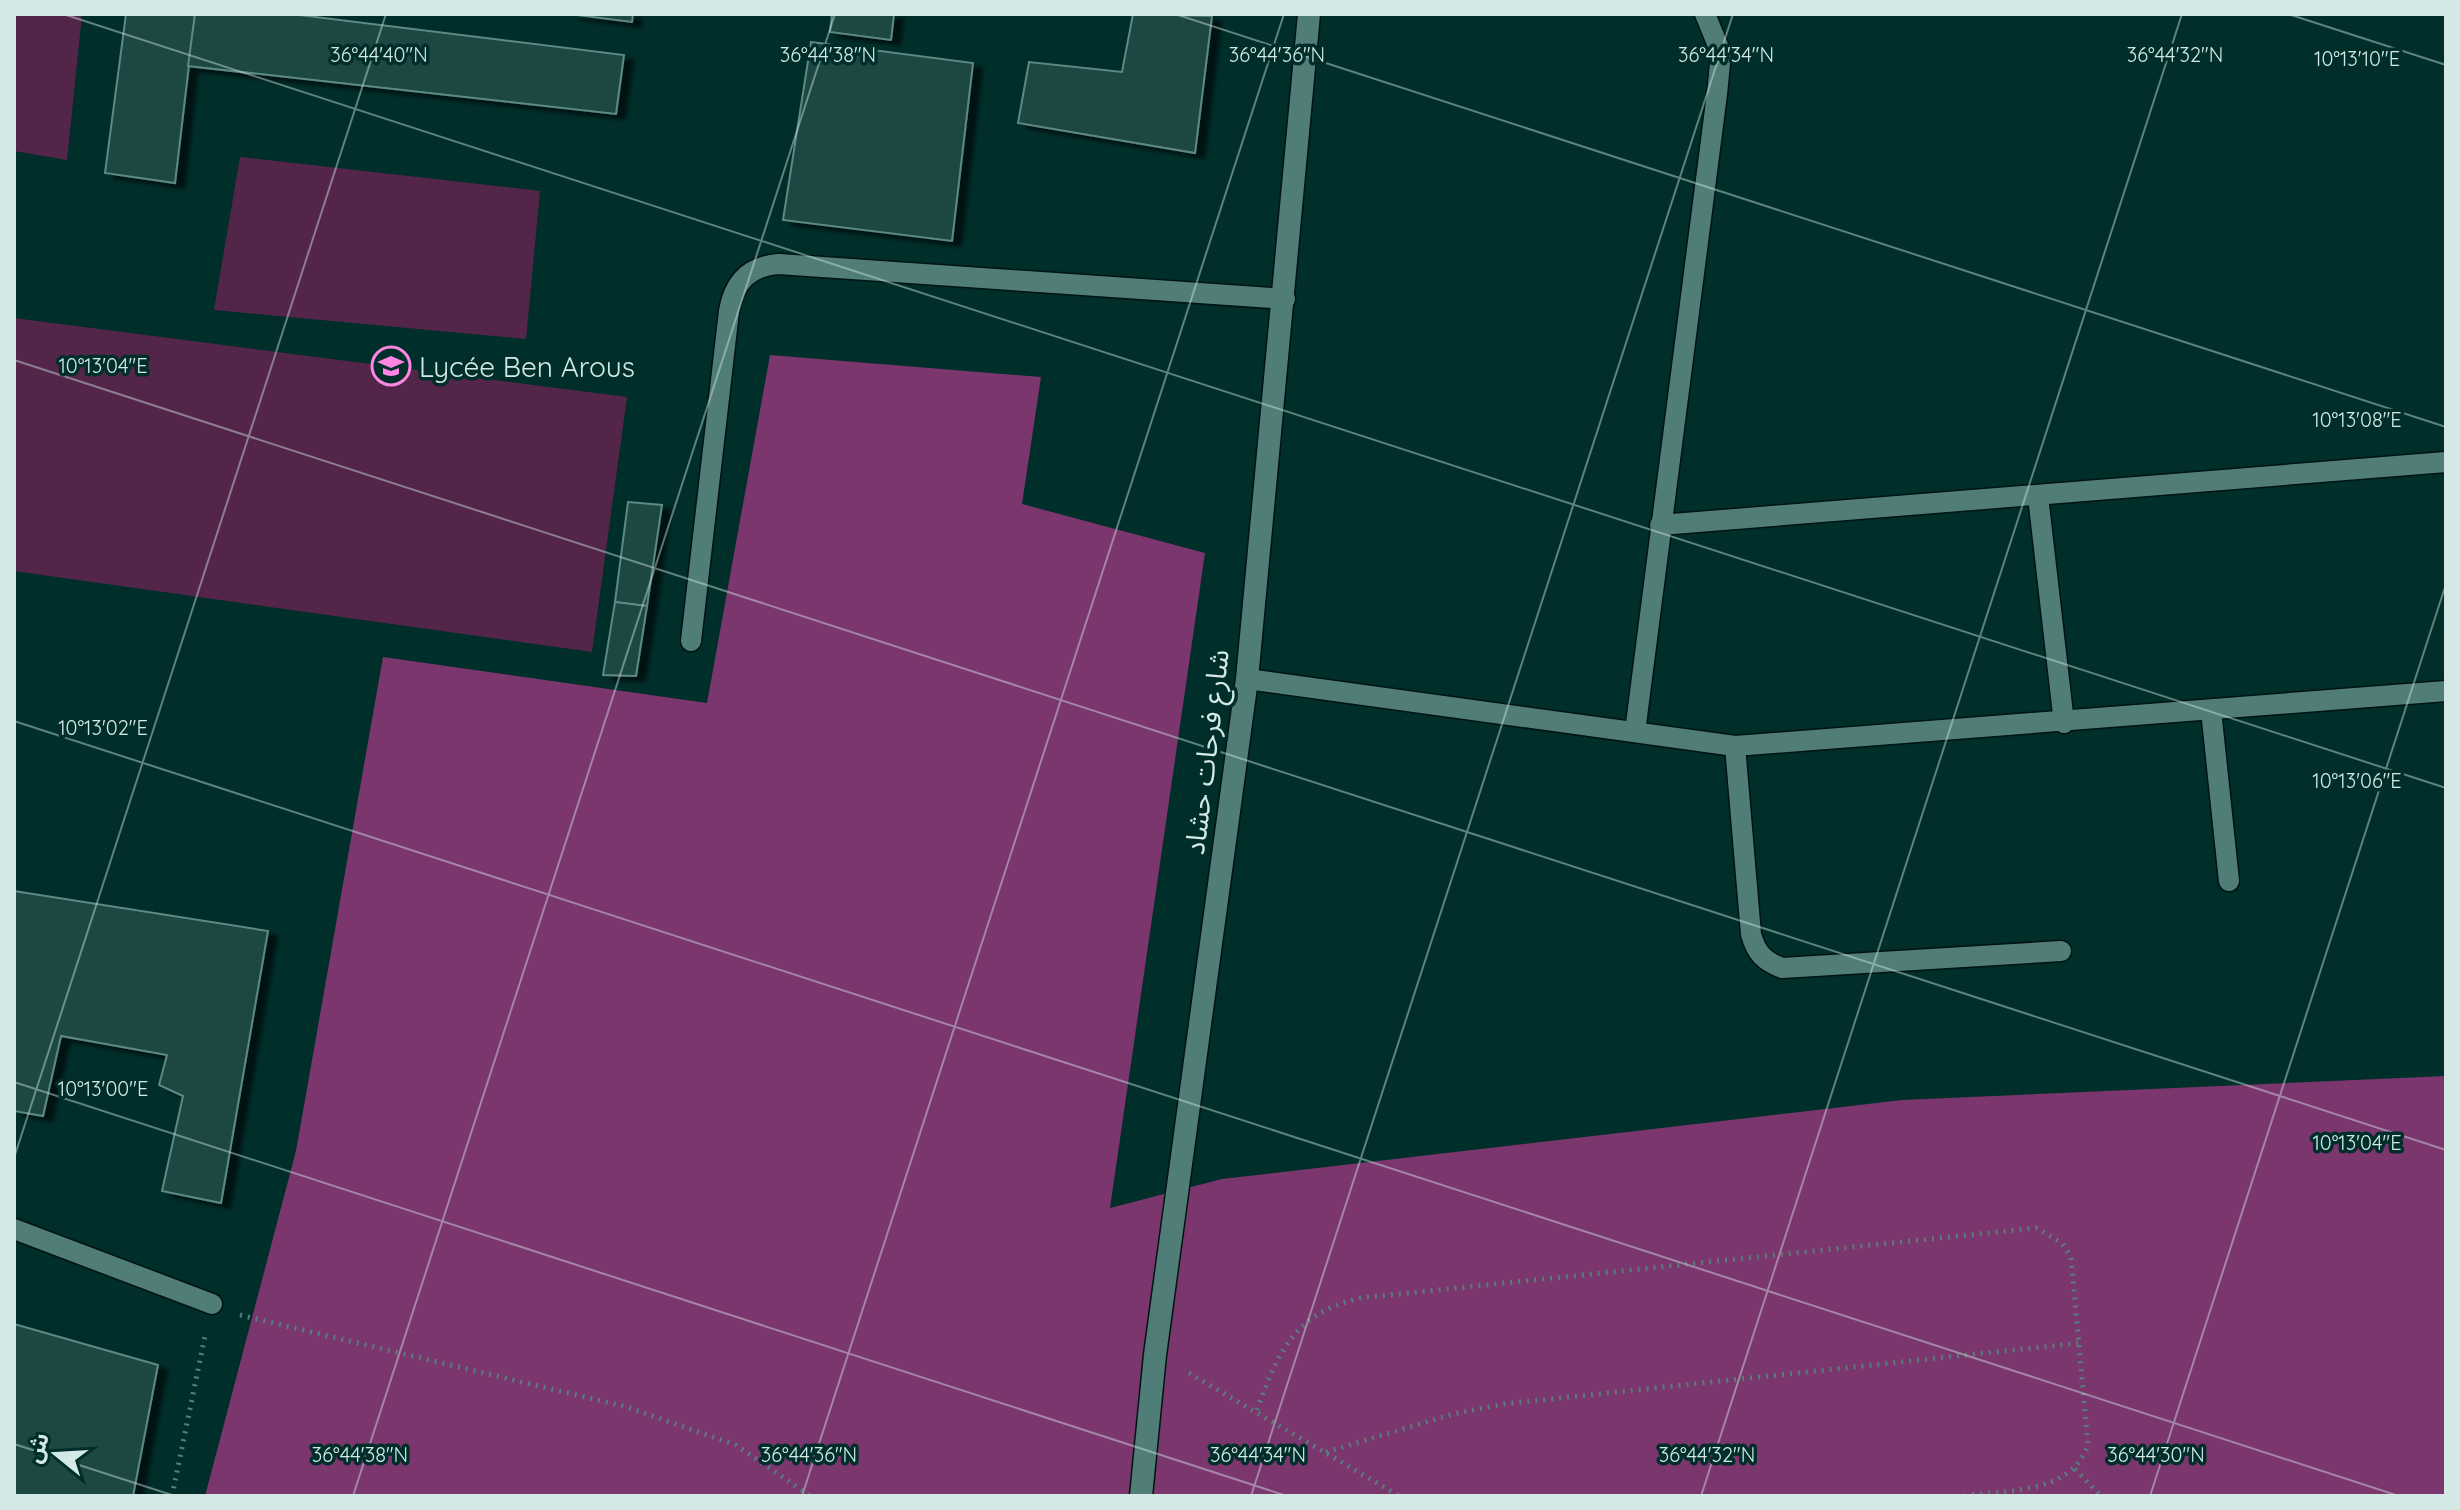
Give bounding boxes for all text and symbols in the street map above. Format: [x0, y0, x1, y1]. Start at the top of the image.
text: 36°44'40"N [330, 42, 428, 67]
text: 36°44'38"N [780, 42, 876, 67]
text: 36°44'36"N [1229, 42, 1325, 67]
text: 36°44'34"N [1678, 42, 1774, 67]
text: 36°44'32"N [2127, 42, 2223, 67]
text: 10°13'10"E [2314, 46, 2400, 71]
school or university icon: Lycée Ben Arous [370, 345, 412, 387]
place label: Lycée Ben Arous [419, 349, 635, 384]
text: 10°13'04"E [58, 353, 148, 378]
text: 10°13'08"E [2312, 407, 2402, 432]
street label: شارع فرحات حشاد [1176, 647, 1240, 857]
text: 10°13'02"E [58, 715, 148, 740]
text: 10°13'06"E [2312, 768, 2402, 793]
text: 10°13'00"E [58, 1076, 148, 1101]
text: 10°13'04"E [2312, 1130, 2402, 1155]
north arrow [16, 1414, 96, 1494]
text: ش [19, 1429, 55, 1466]
text: 36°44'38"N [312, 1442, 408, 1467]
text: 36°44'36"N [761, 1442, 857, 1467]
text: 36°44'34"N [1210, 1442, 1306, 1467]
text: 36°44'32"N [1659, 1442, 1755, 1467]
text: 36°44'30"N [2107, 1442, 2205, 1467]

